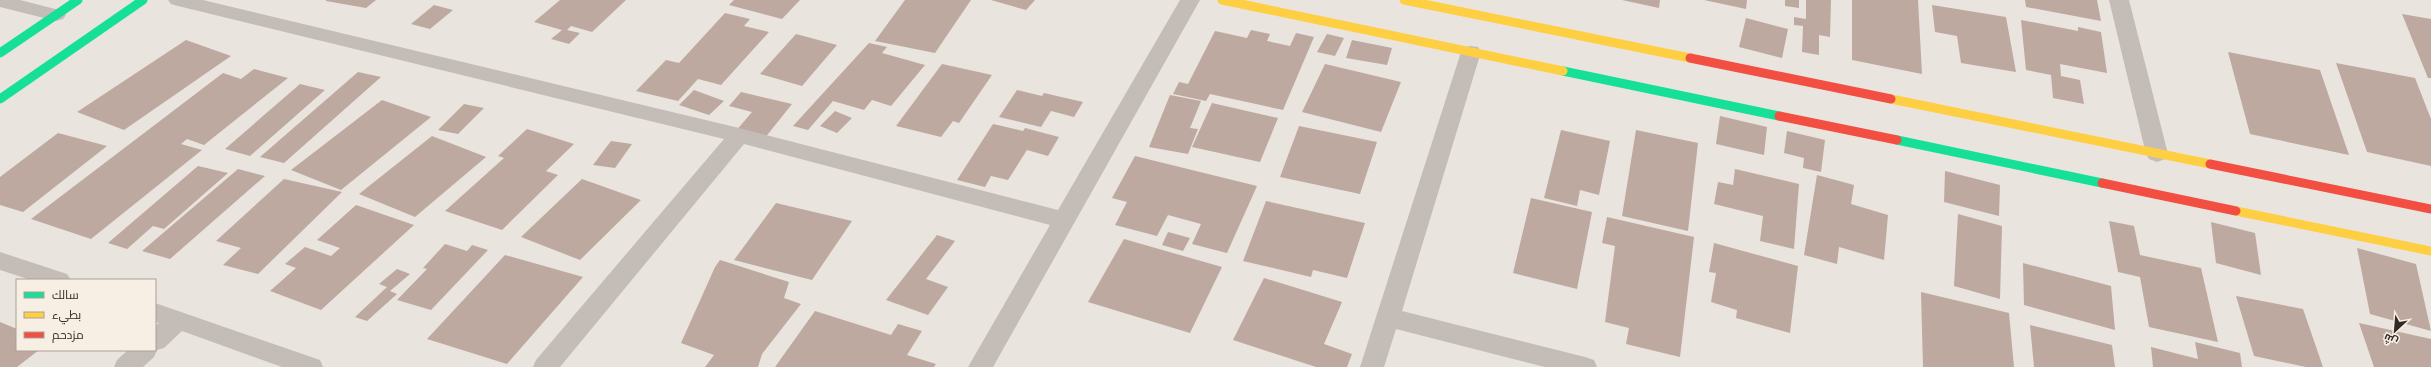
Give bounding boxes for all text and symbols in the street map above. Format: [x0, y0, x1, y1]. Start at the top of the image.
legend [16, 279, 156, 351]
text: سالك [52, 287, 79, 302]
text: بطيء [52, 307, 81, 325]
north arrow [2375, 311, 2415, 351]
text: مزدحم [52, 327, 84, 343]
text: ش [2381, 331, 2400, 349]

